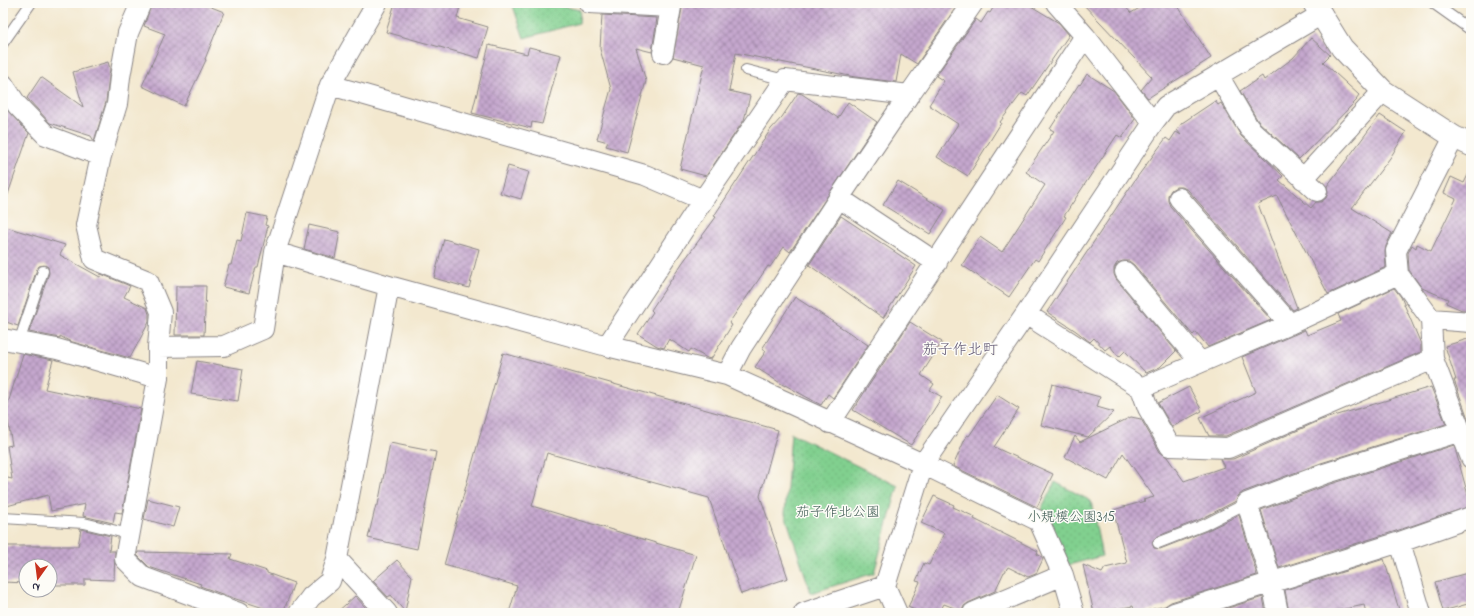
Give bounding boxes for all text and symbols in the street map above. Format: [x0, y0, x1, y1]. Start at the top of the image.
district label: 茄子作北町 [922, 339, 998, 361]
park label: 茄子作北公園 [796, 502, 880, 523]
park label: 小規模公園315 [1027, 507, 1115, 528]
north arrow [18, 558, 58, 598]
text: N [30, 578, 41, 595]

